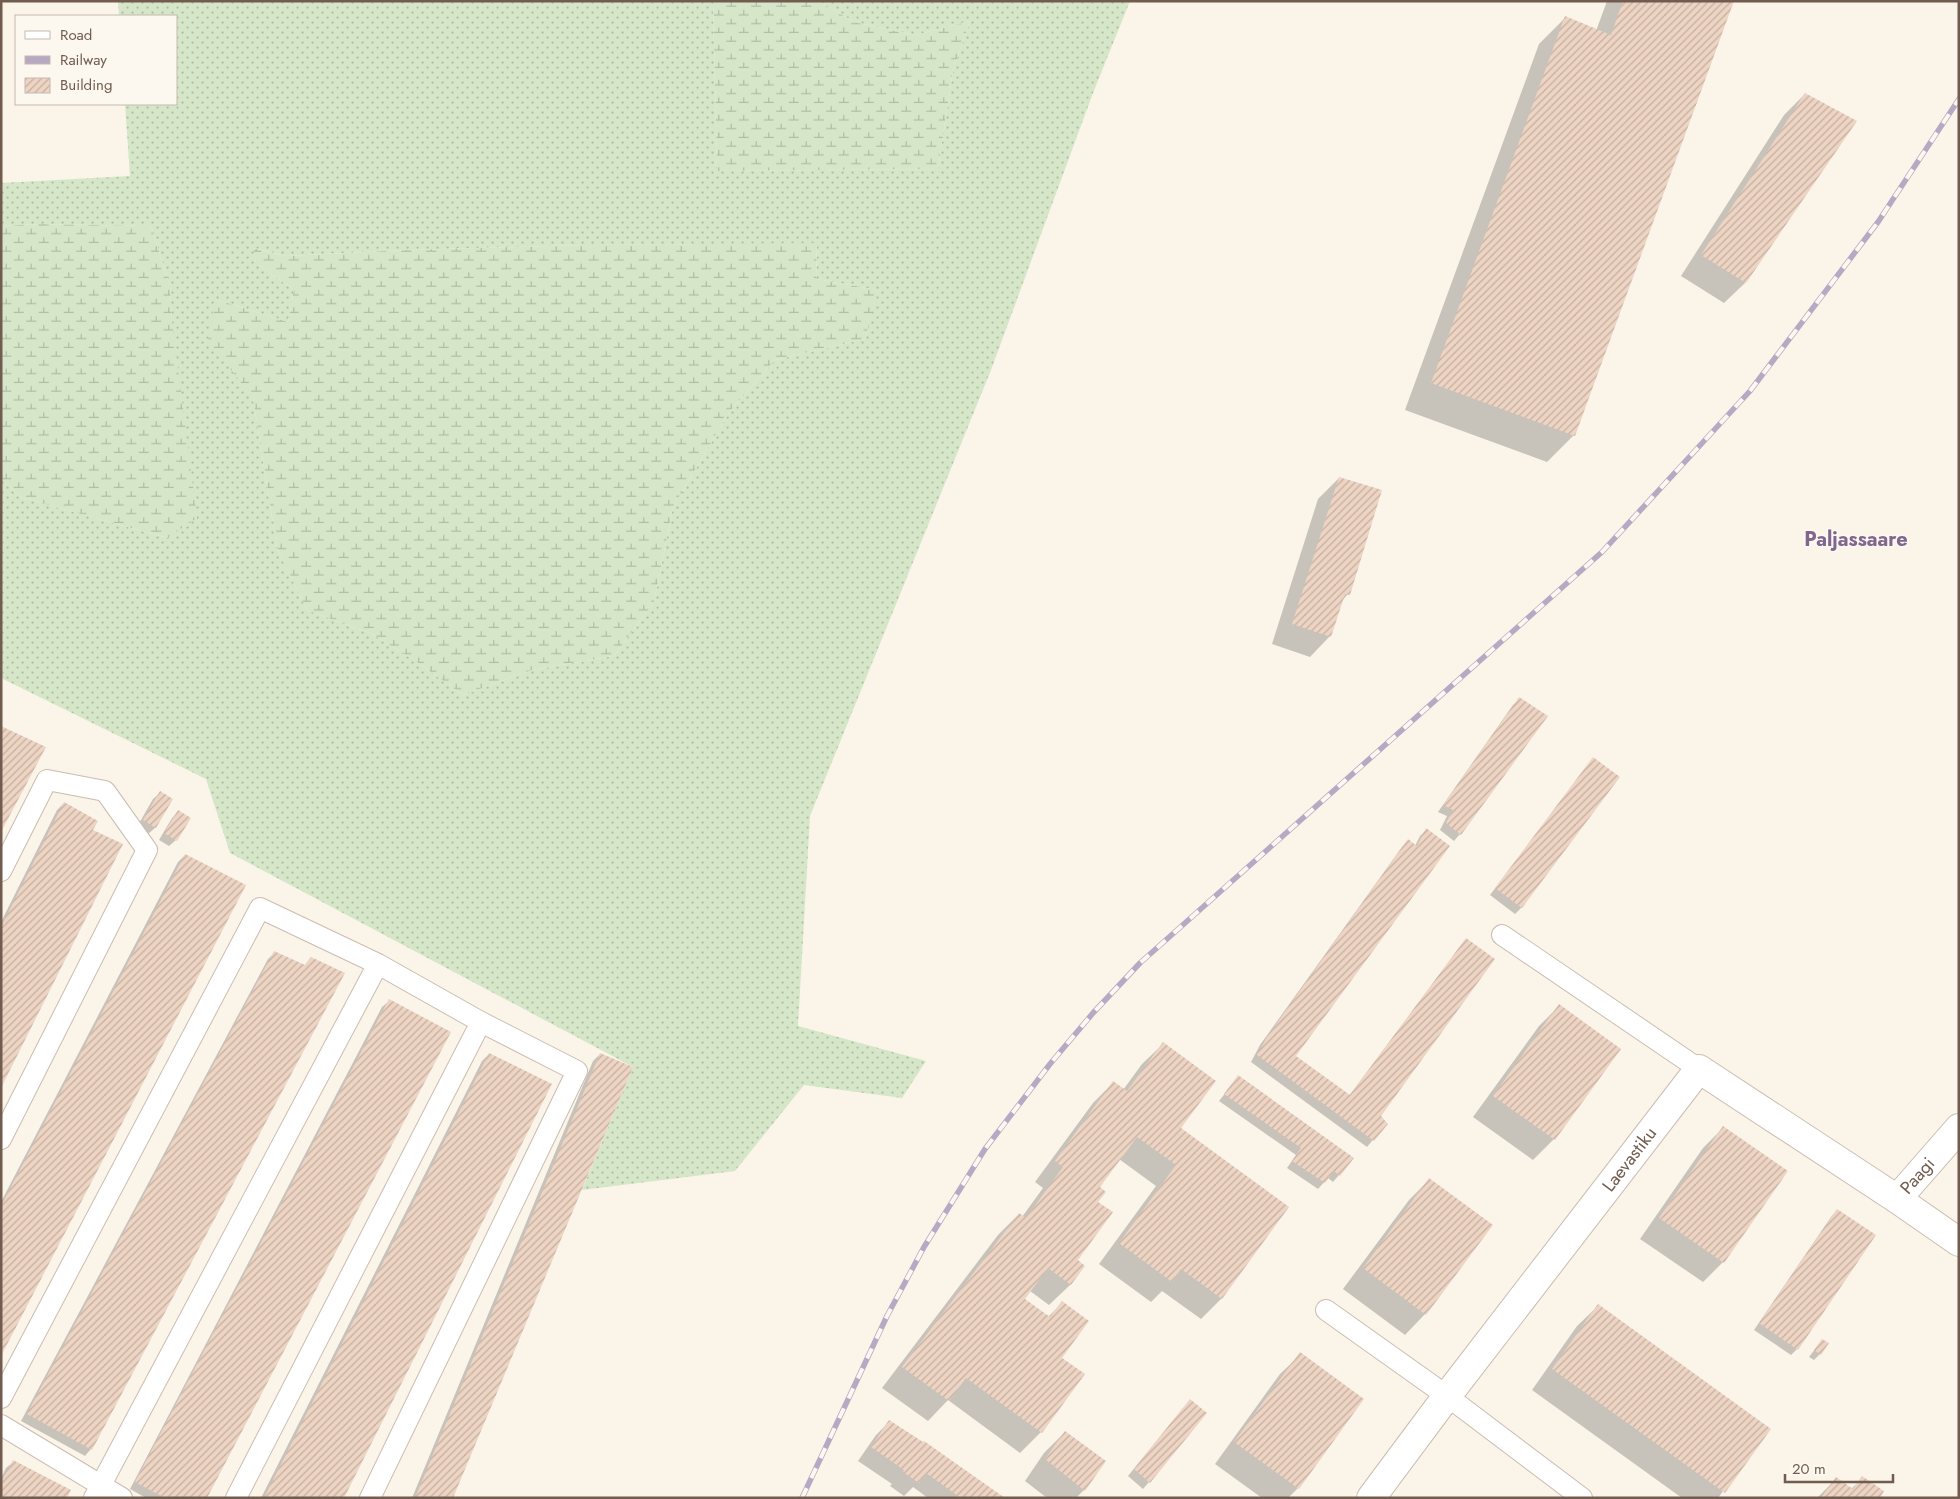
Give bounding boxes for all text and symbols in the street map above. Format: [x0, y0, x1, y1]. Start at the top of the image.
legend [15, 15, 178, 105]
text: Road [60, 24, 92, 46]
text: Railway [60, 49, 107, 71]
text: Building [60, 74, 112, 96]
district label: Paljassaare [1804, 525, 1908, 554]
street label: Laevastiku [1596, 1121, 1663, 1197]
street label: Paagi [1894, 1151, 1941, 1200]
scale bar [1785, 1452, 1892, 1484]
text: 20 m [1792, 1458, 1826, 1480]

